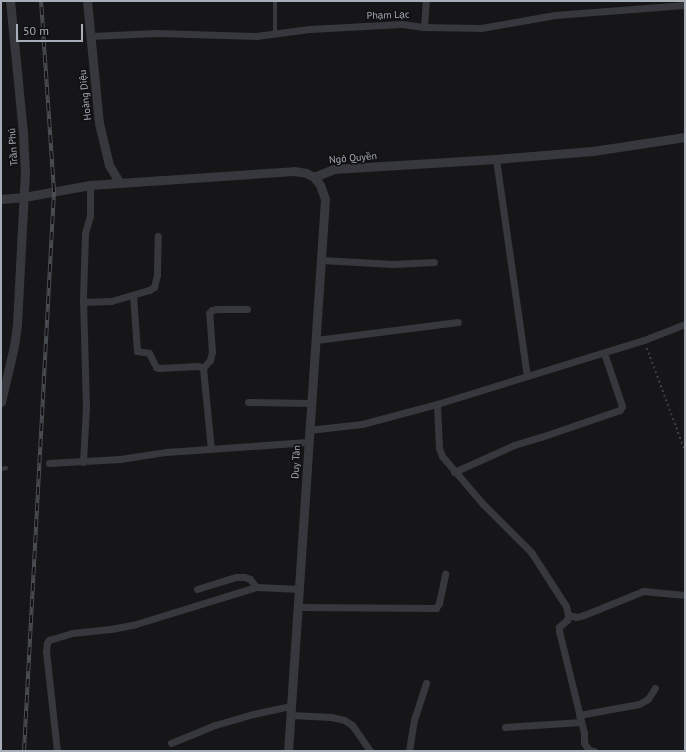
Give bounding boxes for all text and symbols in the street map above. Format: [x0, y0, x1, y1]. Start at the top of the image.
street label: Phạm Lạc [366, 8, 410, 22]
scale bar [18, 16, 85, 42]
text: 50 m [23, 23, 49, 38]
street label: Hoàng Diệu [76, 69, 94, 121]
street label: Trần Phú [6, 128, 20, 166]
street label: Ngô Quyền [329, 150, 377, 166]
street label: Duy Tân [289, 444, 303, 480]

